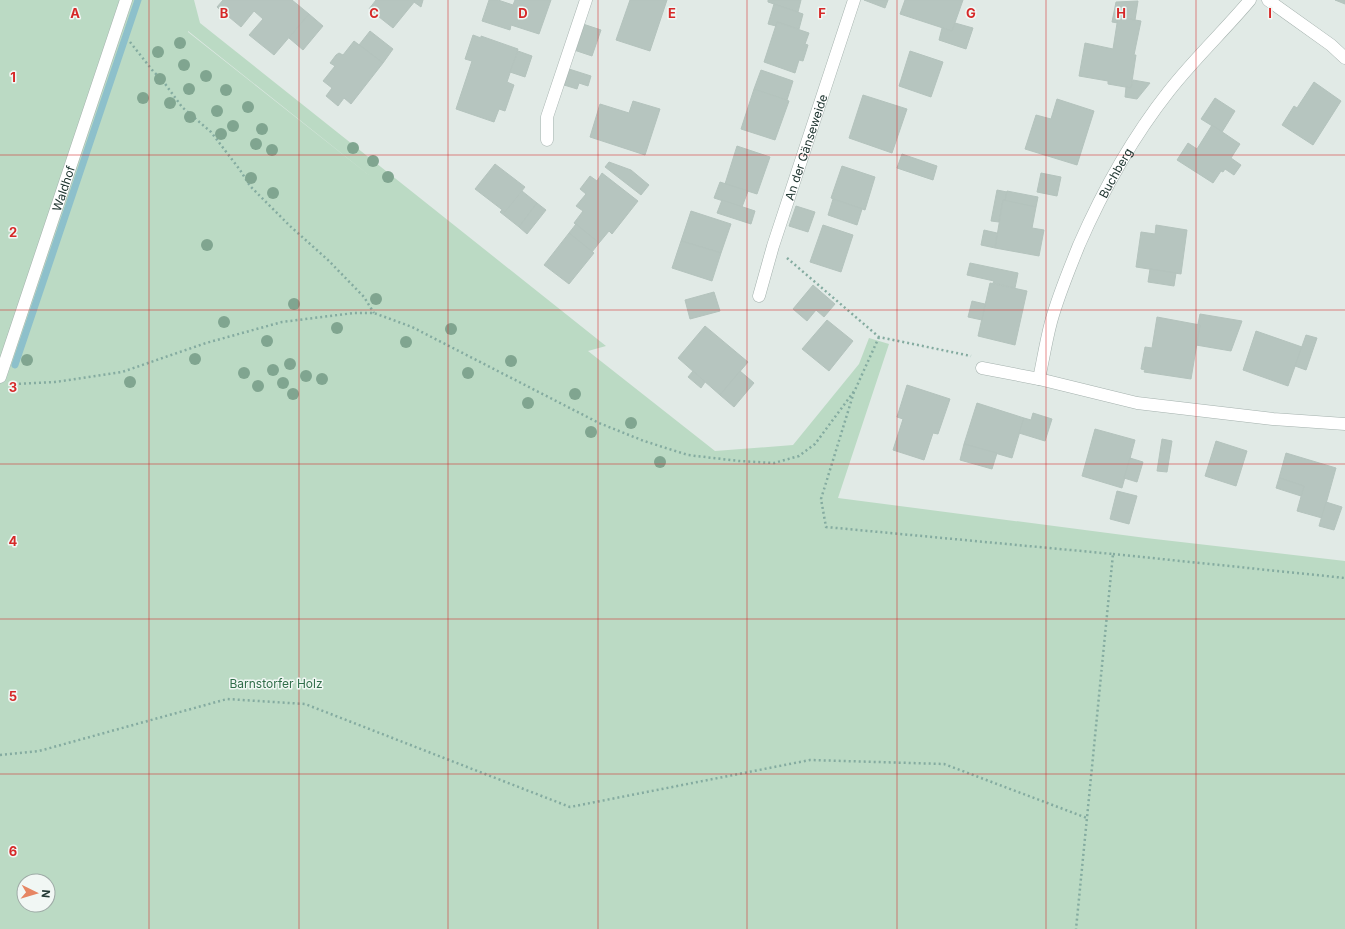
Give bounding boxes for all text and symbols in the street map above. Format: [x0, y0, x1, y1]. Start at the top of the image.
text: A [70, 5, 80, 21]
text: B [220, 5, 229, 21]
text: C [369, 5, 379, 21]
text: D [518, 5, 528, 21]
text: E [668, 5, 676, 21]
text: F [818, 5, 826, 21]
text: G [966, 5, 976, 21]
text: H [1116, 5, 1126, 21]
text: I [1268, 5, 1272, 21]
text: 1 [10, 69, 16, 85]
street label: An der Gänseweide [781, 92, 830, 202]
street label: Buchberg [1095, 145, 1135, 200]
street label: Waldhof [49, 163, 78, 213]
text: 2 [9, 224, 17, 240]
text: 3 [9, 379, 17, 395]
text: 4 [9, 533, 18, 549]
park label: Barnstorfer Holz [229, 676, 323, 691]
text: 5 [9, 688, 17, 704]
text: 6 [9, 843, 17, 859]
north arrow [16, 873, 56, 913]
text: N [39, 889, 53, 899]

